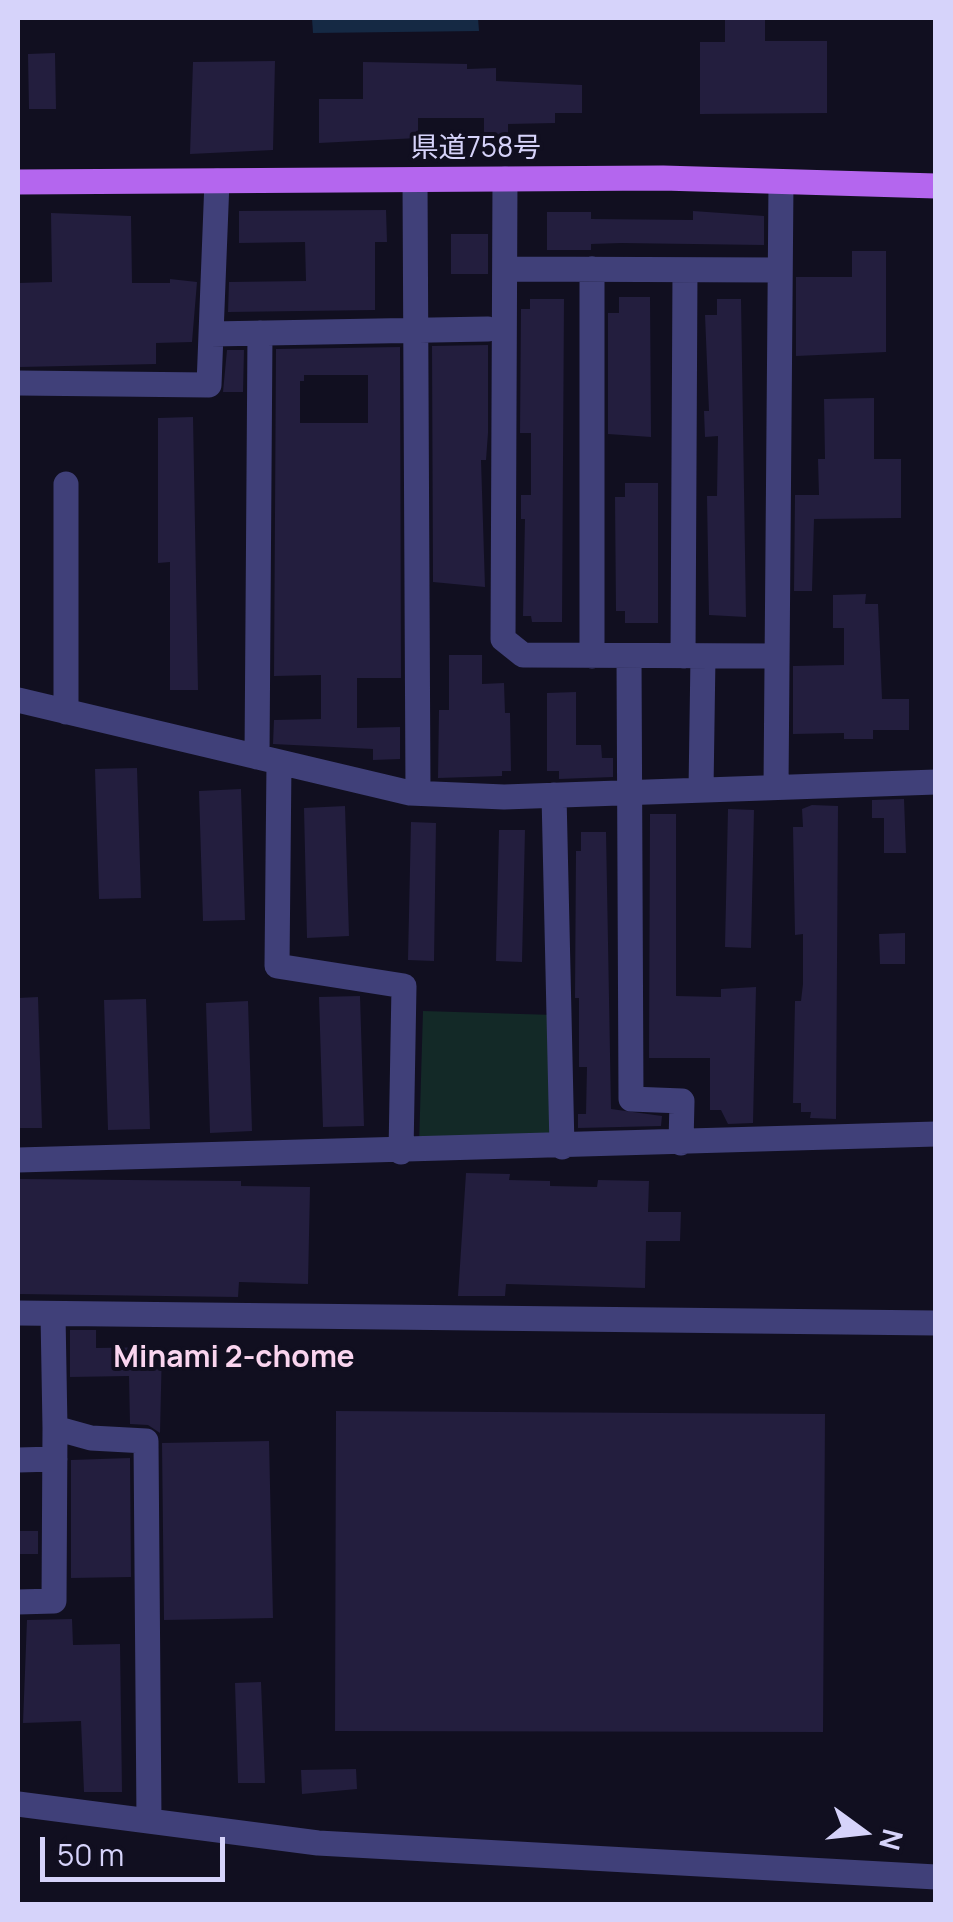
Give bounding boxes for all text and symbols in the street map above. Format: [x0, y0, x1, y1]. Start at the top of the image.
street label: 県道758号 [411, 132, 541, 166]
district label: Minami 2-chome [113, 1341, 355, 1377]
north arrow [813, 1782, 913, 1882]
scale bar [45, 1817, 230, 1879]
text: N [871, 1825, 913, 1854]
text: 50 m [57, 1834, 124, 1875]

